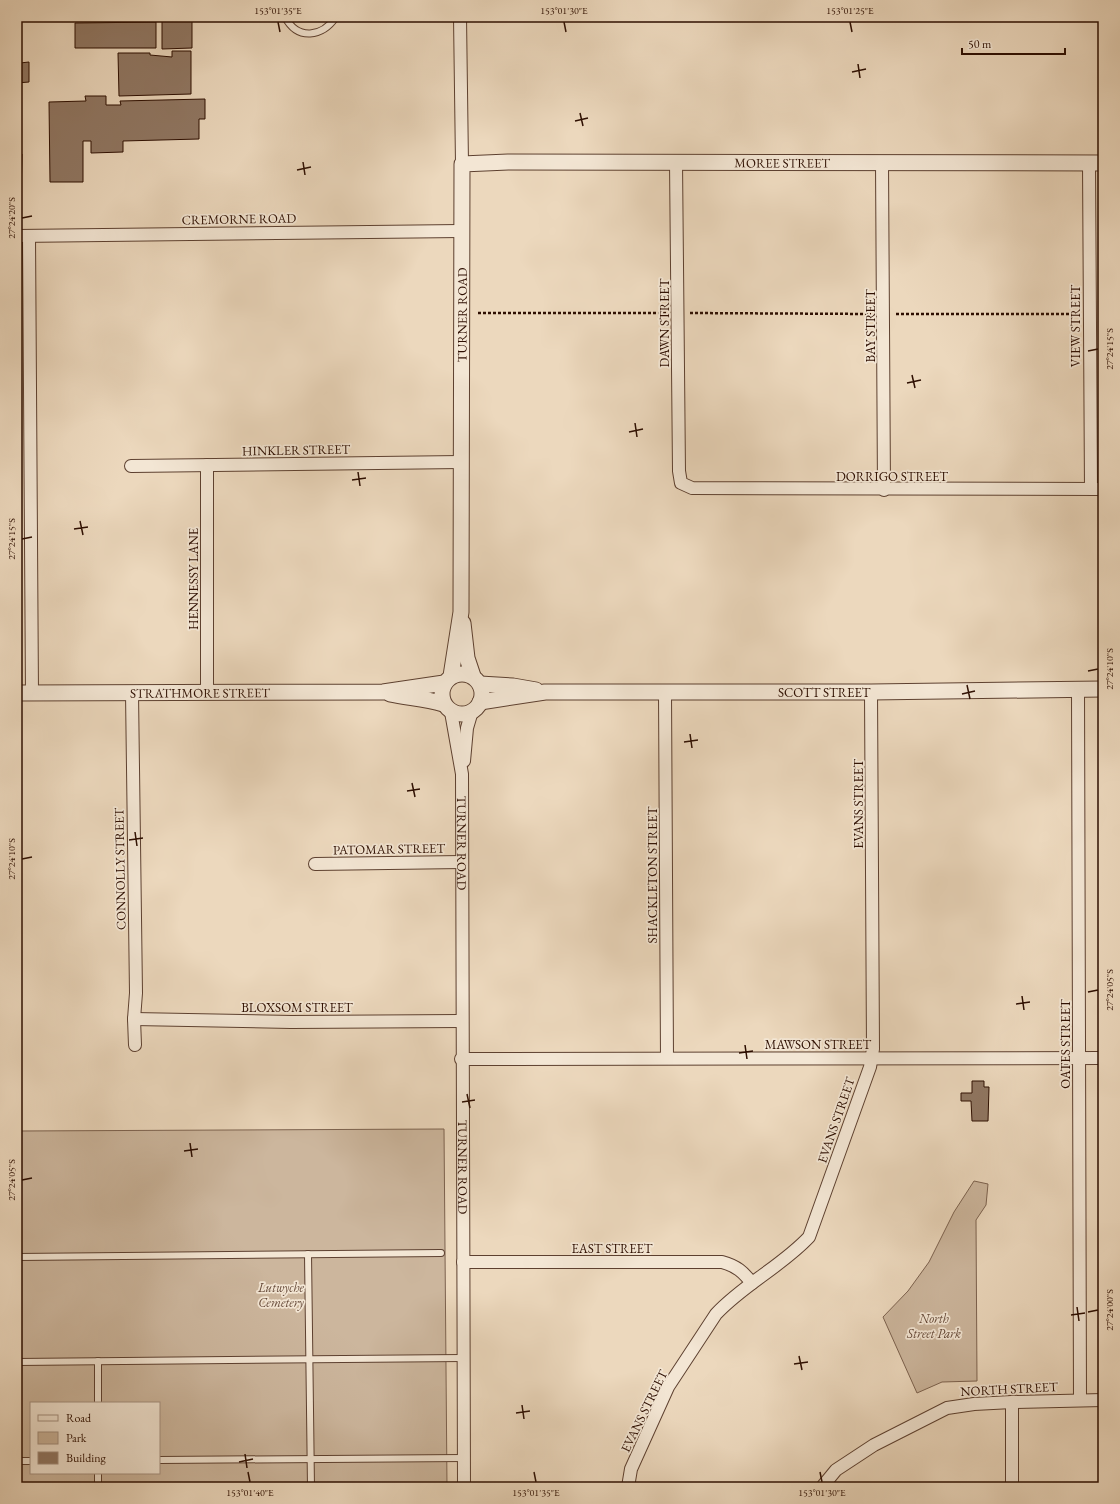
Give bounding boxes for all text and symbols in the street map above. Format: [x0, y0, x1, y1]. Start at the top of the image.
text: 153°01'35"E [254, 4, 302, 17]
text: 153°01'30"E [540, 4, 588, 17]
text: 153°01'25"E [826, 4, 874, 17]
scale bar [962, 30, 1065, 56]
text: 50 m [968, 36, 992, 52]
street label: MOREE STREET [734, 154, 830, 171]
text: 27°24'20"S [5, 197, 18, 239]
street label: CREMORNE ROAD [182, 209, 297, 228]
street label: TURNER ROAD [453, 267, 470, 362]
street label: DAWN STREET [656, 278, 673, 367]
street label: VIEW STREET [1067, 285, 1084, 367]
street label: BAY STREET [862, 289, 879, 363]
text: 27°24'15"S [1103, 328, 1116, 370]
street label: HINKLER STREET [242, 441, 351, 459]
street label: DORRIGO STREET [836, 468, 948, 485]
text: 27°24'15"S [5, 518, 18, 560]
street label: HENNESSY LANE [185, 528, 202, 630]
text: 27°24'10"S [1103, 648, 1116, 690]
street label: STRATHMORE STREET [130, 684, 270, 701]
street label: SCOTT STREET [778, 684, 871, 701]
street label: EVANS STREET [850, 759, 867, 849]
street label: TURNER ROAD [454, 796, 471, 891]
street label: SHACKLETON STREET [644, 806, 661, 943]
street label: CONNOLLY STREET [110, 807, 130, 930]
text: 27°24'10"S [5, 838, 18, 880]
street label: PATOMAR STREET [333, 840, 445, 858]
text: 27°24'05"S [1103, 969, 1116, 1011]
street label: BLOXSOM STREET [241, 999, 353, 1016]
street label: OATES STREET [1057, 999, 1074, 1089]
street label: MAWSON STREET [765, 1036, 872, 1053]
street label: EVANS STREET [813, 1075, 859, 1165]
street label: TURNER ROAD [454, 1120, 472, 1215]
text: 27°24'05"S [5, 1159, 18, 1201]
street label: EAST STREET [571, 1240, 653, 1257]
park label: Lutwyche Cemetery [257, 1279, 305, 1311]
text: 27°24'00"S [1103, 1289, 1116, 1331]
park label: North Street Park [906, 1310, 961, 1342]
street label: EVANS STREET [617, 1367, 671, 1455]
street label: NORTH STREET [960, 1378, 1058, 1400]
legend [30, 1402, 160, 1474]
text: Road [66, 1410, 92, 1426]
text: Park [66, 1430, 87, 1446]
text: Building [66, 1450, 107, 1466]
text: 153°01'40"E [226, 1486, 274, 1499]
text: 153°01'35"E [512, 1486, 560, 1499]
text: 153°01'30"E [798, 1486, 846, 1499]

